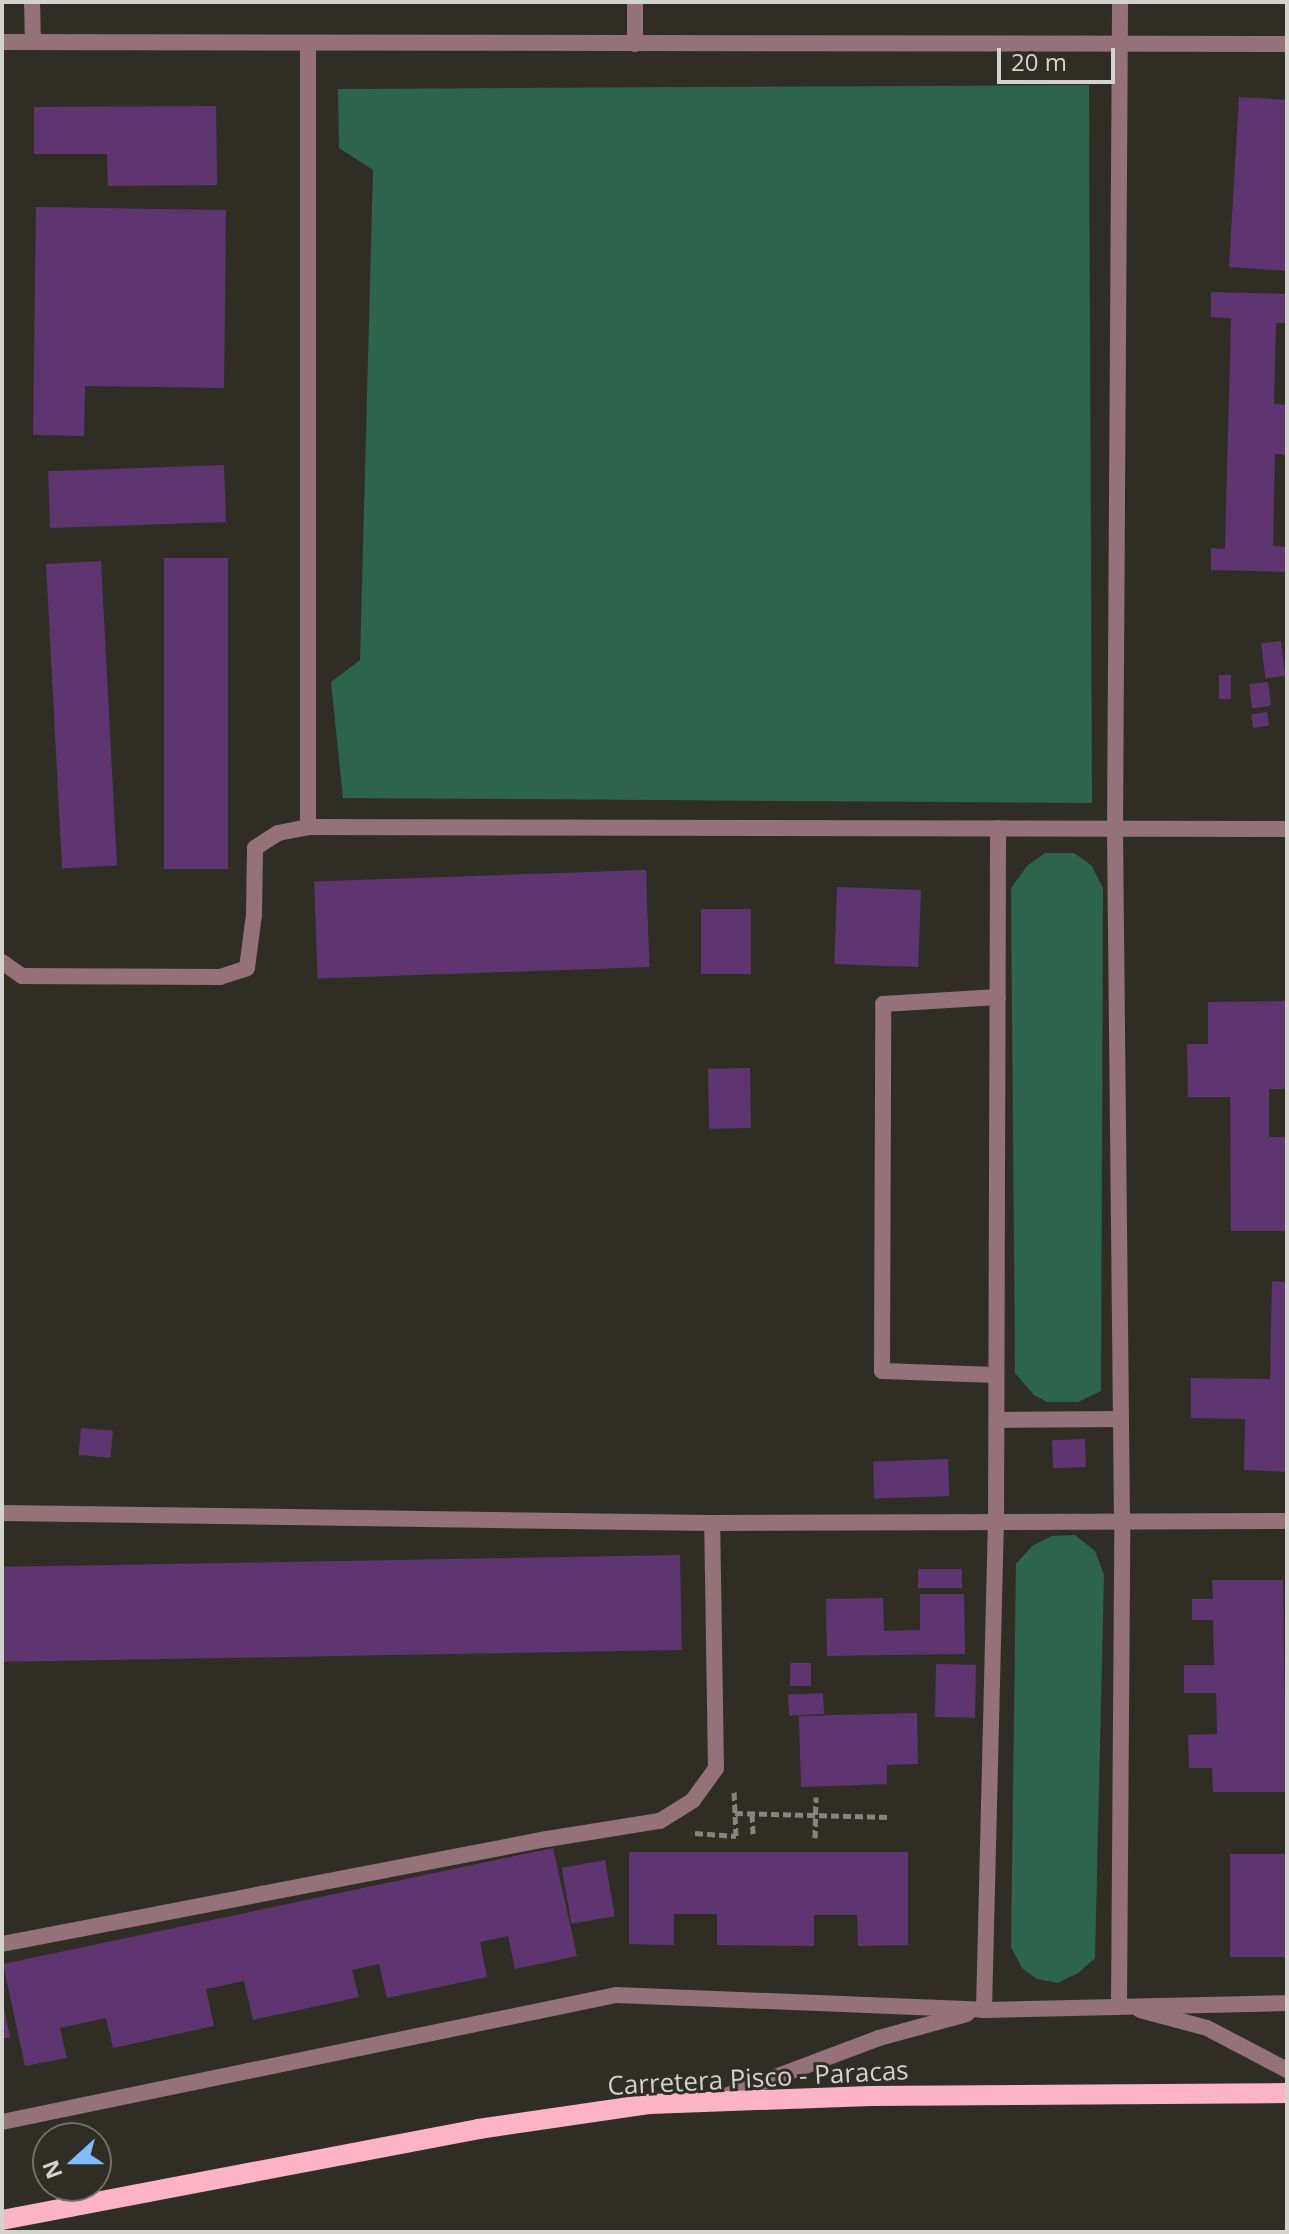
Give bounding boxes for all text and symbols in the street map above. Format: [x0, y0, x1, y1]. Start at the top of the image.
scale bar [1001, 32, 1119, 82]
text: 20 m [1011, 45, 1067, 78]
street label: Carretera Pisco - Paracas [607, 2055, 909, 2101]
north arrow [32, 2122, 112, 2202]
text: N [34, 2156, 69, 2184]

